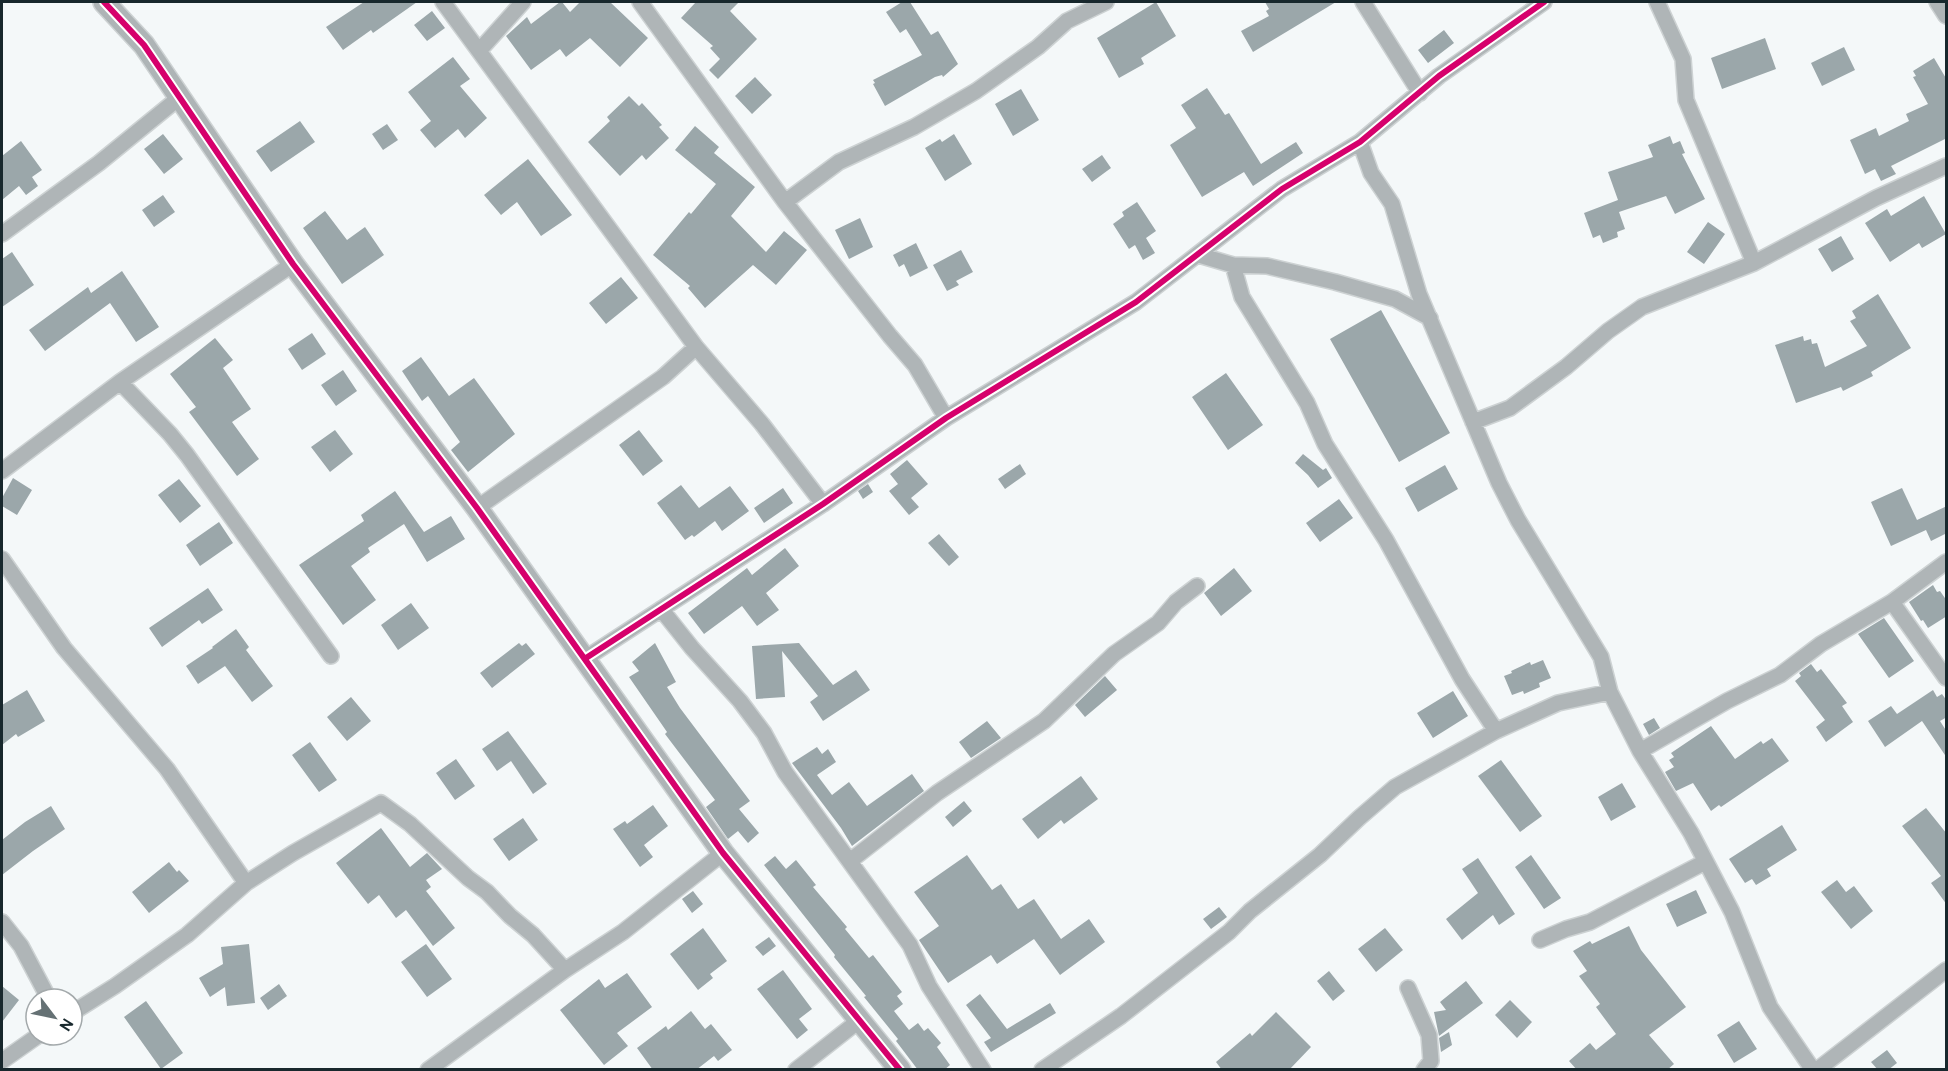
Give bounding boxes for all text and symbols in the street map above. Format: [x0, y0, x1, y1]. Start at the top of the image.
north arrow [24, 987, 84, 1047]
text: N [53, 1014, 77, 1034]

